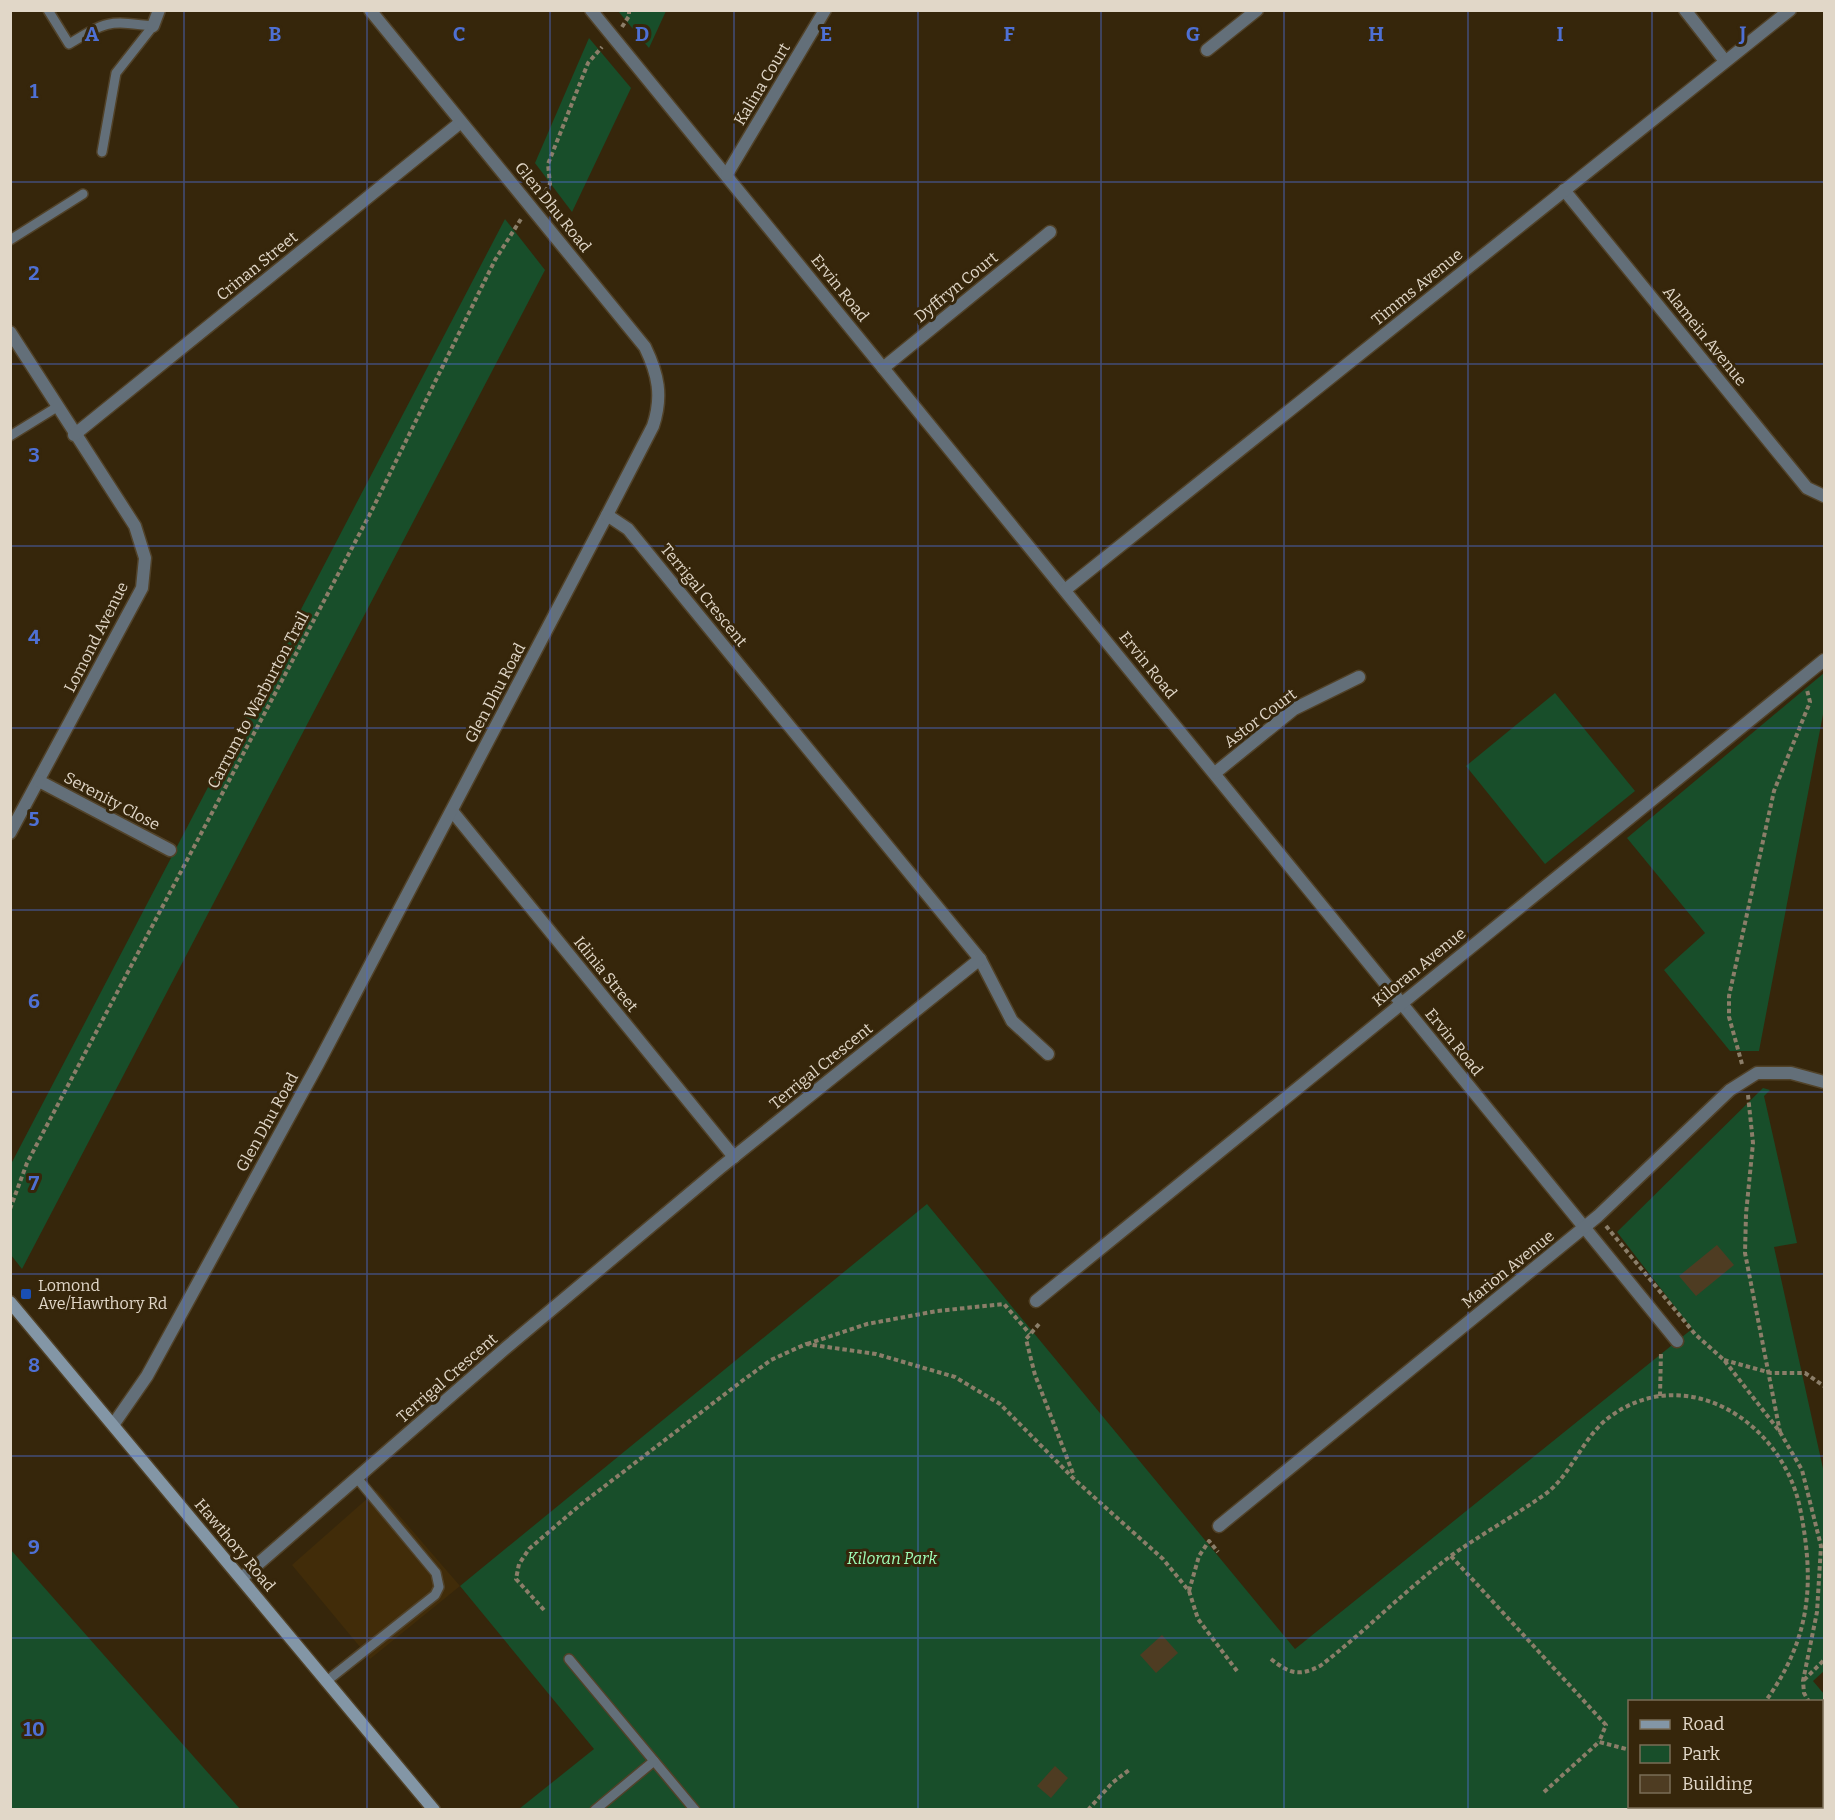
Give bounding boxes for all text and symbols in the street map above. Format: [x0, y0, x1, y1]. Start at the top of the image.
text: A [85, 22, 100, 46]
text: B [269, 22, 282, 46]
text: C [453, 22, 465, 46]
text: D [635, 22, 649, 46]
text: E [820, 22, 832, 46]
text: F [1003, 22, 1015, 46]
text: G [1186, 22, 1200, 46]
text: H [1368, 22, 1384, 46]
text: I [1556, 22, 1564, 46]
text: J [1739, 22, 1747, 46]
street label: Kalina Court [730, 39, 794, 129]
text: 1 [30, 79, 39, 103]
street label: Glen Dhu Road [511, 158, 595, 256]
street label: Crinan Street [213, 227, 302, 304]
street label: Timms Avenue [1368, 245, 1466, 329]
street label: Dyffryn Court [911, 248, 1002, 326]
street label: Ervin Road [807, 251, 873, 326]
text: 2 [28, 261, 40, 285]
street label: Alamein Avenue [1659, 282, 1751, 390]
text: 3 [28, 443, 40, 467]
street label: Terrigal Crescent [657, 540, 751, 650]
street label: Lomond Avenue [60, 579, 132, 695]
street label: Carrum to Warburton Trail [203, 608, 313, 792]
text: 4 [28, 625, 40, 649]
street label: Ervin Road [1115, 628, 1181, 703]
street label: Glen Dhu Road [461, 639, 530, 746]
street label: Astor Court [1220, 685, 1300, 751]
street label: Serenity Close [61, 768, 163, 834]
text: 5 [29, 807, 40, 831]
street label: Kiloran Avenue [1369, 924, 1469, 1010]
street label: Idinia Street [570, 932, 642, 1016]
text: 6 [28, 989, 40, 1013]
street label: Ervin Road [1421, 1005, 1487, 1080]
street label: Terrigal Crescent [766, 1019, 876, 1113]
street label: Glen Dhu Road [232, 1069, 302, 1175]
text: 7 [29, 1171, 40, 1195]
street label: Marion Avenue [1458, 1226, 1558, 1312]
place label: Lomond Ave/Hawthory Rd [38, 1276, 168, 1313]
marker: Lomond Ave/Hawthory Rd [19, 1287, 33, 1301]
street label: Terrigal Crescent [393, 1329, 501, 1427]
text: 8 [28, 1353, 40, 1377]
street label: Hawthory Road [191, 1495, 280, 1596]
text: 9 [28, 1535, 40, 1559]
park label: Kiloran Park [847, 1549, 937, 1568]
legend [1628, 1700, 1823, 1808]
text: Road [1682, 1713, 1725, 1735]
text: 10 [23, 1717, 45, 1741]
text: Park [1682, 1743, 1721, 1765]
text: Building [1682, 1773, 1753, 1795]

